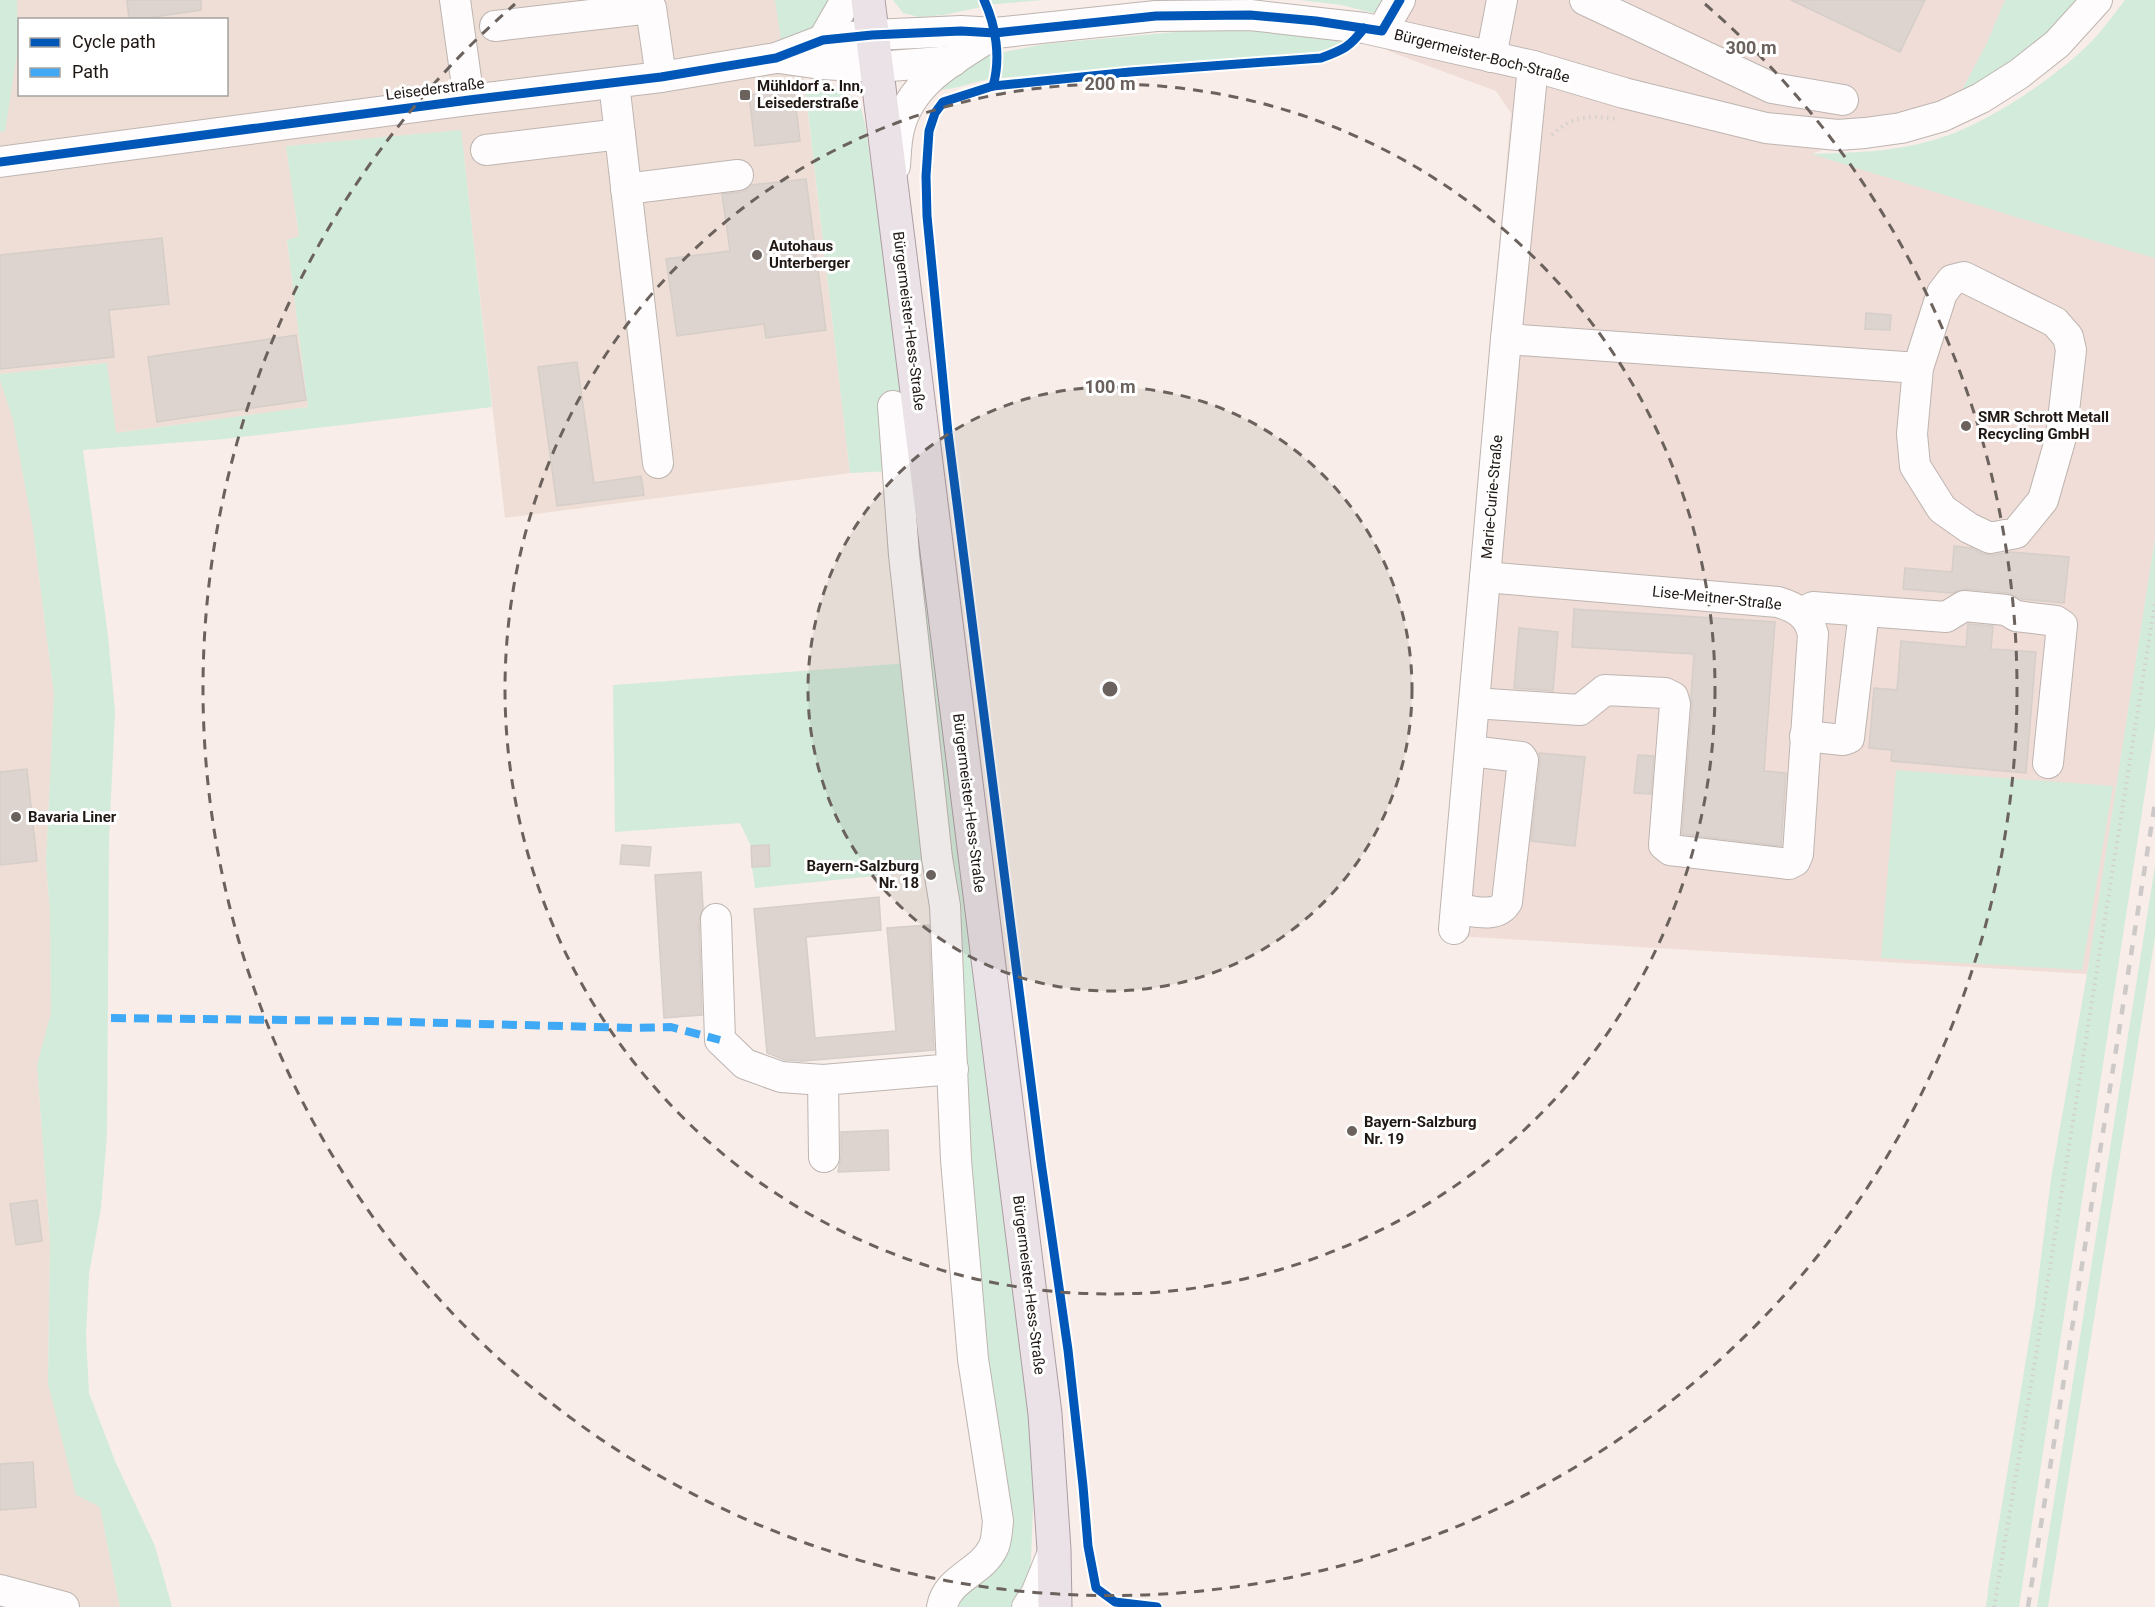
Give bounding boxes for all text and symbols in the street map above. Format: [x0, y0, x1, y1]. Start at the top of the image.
legend [18, 18, 228, 96]
street label: Bürgermeister-Boch-Straße [1392, 25, 1572, 87]
text: Cycle path [72, 31, 156, 52]
text: 300 m [1725, 37, 1777, 58]
text: Path [72, 61, 109, 82]
text: 200 m [1084, 73, 1136, 94]
street label: Leisederstraße [385, 74, 485, 104]
place label: Mühldorf a. Inn, Leisederstraße [757, 77, 864, 112]
marker: Mühldorf a. Inn, Leisederstraße [738, 88, 752, 102]
street label: Bürgermeister-Hess-Straße [889, 230, 929, 412]
place label: Autohaus Unterberger [769, 237, 851, 272]
marker: Autohaus Unterberger [750, 248, 764, 262]
text: 100 m [1084, 376, 1136, 397]
place label: SMR Schrott Metall Recycling GmbH [1978, 408, 2109, 443]
marker: SMR Schrott Metall Recycling GmbH [1959, 419, 1973, 433]
street label: Marie-Curie-Straße [1478, 434, 1506, 560]
street label: Lise-Meitner-Straße [1651, 582, 1783, 614]
centre of rings [1100, 679, 1120, 699]
street label: Bürgermeister-Hess-Straße [949, 712, 989, 894]
place label: Bavaria Liner [28, 808, 117, 826]
marker: Bavaria Liner [9, 810, 23, 824]
place label: Bayern-Salzburg Nr. 18 [807, 857, 919, 892]
marker: Bayern-Salzburg Nr. 18 [924, 868, 938, 882]
place label: Bayern-Salzburg Nr. 19 [1364, 1113, 1477, 1148]
marker: Bayern-Salzburg Nr. 19 [1345, 1124, 1359, 1138]
street label: Bürgermeister-Hess-Straße [1009, 1194, 1049, 1376]

